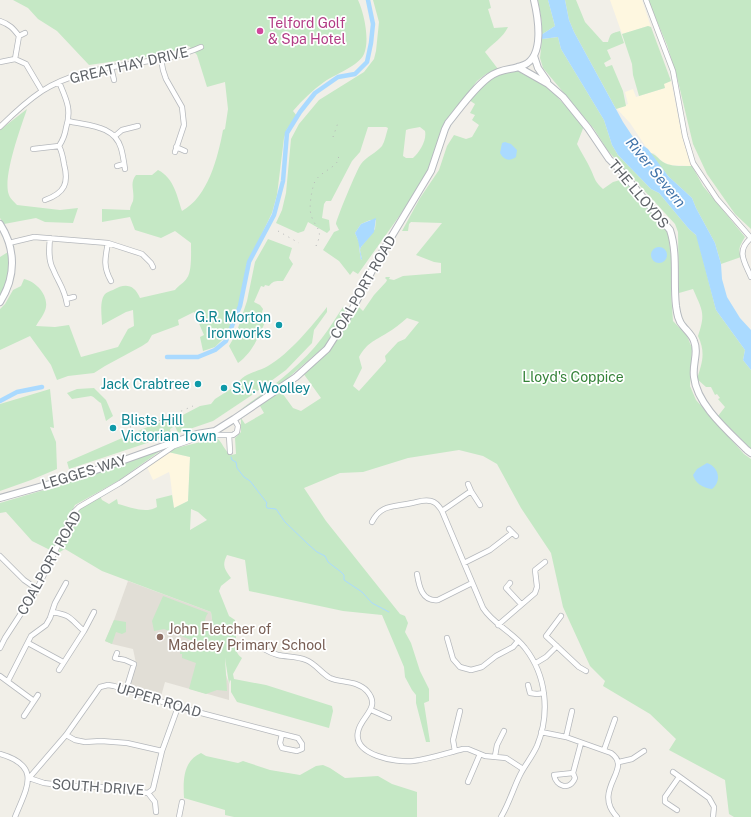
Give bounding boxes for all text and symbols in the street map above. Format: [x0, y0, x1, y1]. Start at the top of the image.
place label: Telford Golf & Spa Hotel [268, 15, 346, 47]
marker: Telford Golf & Spa Hotel [255, 26, 265, 36]
street label: GREAT HAY DRIVE [68, 44, 190, 86]
water label: River Severn [623, 134, 689, 210]
street label: THE LLOYDS [606, 157, 672, 231]
street label: COALPORT ROAD [327, 233, 399, 341]
place label: G.R. Morton Ironworks [195, 309, 271, 341]
marker: G.R. Morton Ironworks [274, 320, 284, 330]
park label: Lloyd's Coppice [522, 369, 624, 385]
place label: Jack Crabtree [101, 376, 190, 392]
marker: Jack Crabtree [193, 379, 203, 389]
place label: S.V. Woolley [232, 380, 311, 396]
marker: S.V. Woolley [219, 383, 229, 393]
place label: Blists Hill Victorian Town [121, 412, 217, 444]
marker: Blists Hill Victorian Town [108, 423, 118, 433]
street label: LEGGES WAY [40, 451, 129, 492]
street label: COALPORT ROAD [14, 508, 84, 618]
place label: John Fletcher of Madeley Primary School [168, 621, 326, 653]
marker: John Fletcher of Madeley Primary School [155, 632, 165, 642]
street label: UPPER ROAD [115, 679, 203, 721]
street label: SOUTH DRIVE [51, 776, 145, 798]

